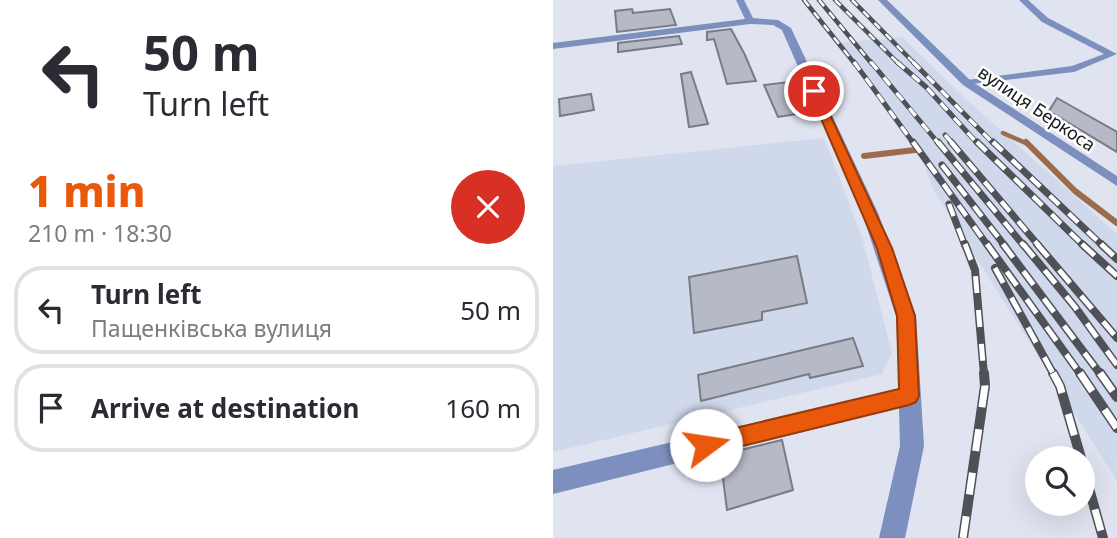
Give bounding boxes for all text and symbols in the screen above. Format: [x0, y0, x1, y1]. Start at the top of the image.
text: 50 m [143, 19, 260, 85]
icon: left [28, 28, 119, 119]
street label: вулиця Беркоса [974, 60, 1100, 156]
pin [784, 61, 844, 121]
icon: arrive [795, 72, 833, 110]
text: Turn left [143, 82, 269, 125]
text: 1 min [28, 162, 145, 219]
button: close [451, 170, 525, 244]
text: 210 m · 18:30 [28, 217, 172, 249]
text: Turn left [91, 276, 202, 312]
icon: left [32, 291, 70, 329]
text: 50 m [460, 292, 521, 328]
text: Пащенківська вулиця [91, 312, 332, 344]
icon: arrive [32, 389, 70, 427]
text: Arrive at destination [91, 390, 360, 426]
text: 160 m [445, 390, 521, 426]
position arrow [669, 408, 743, 482]
map controls [1025, 446, 1095, 516]
button: search [1025, 446, 1095, 516]

